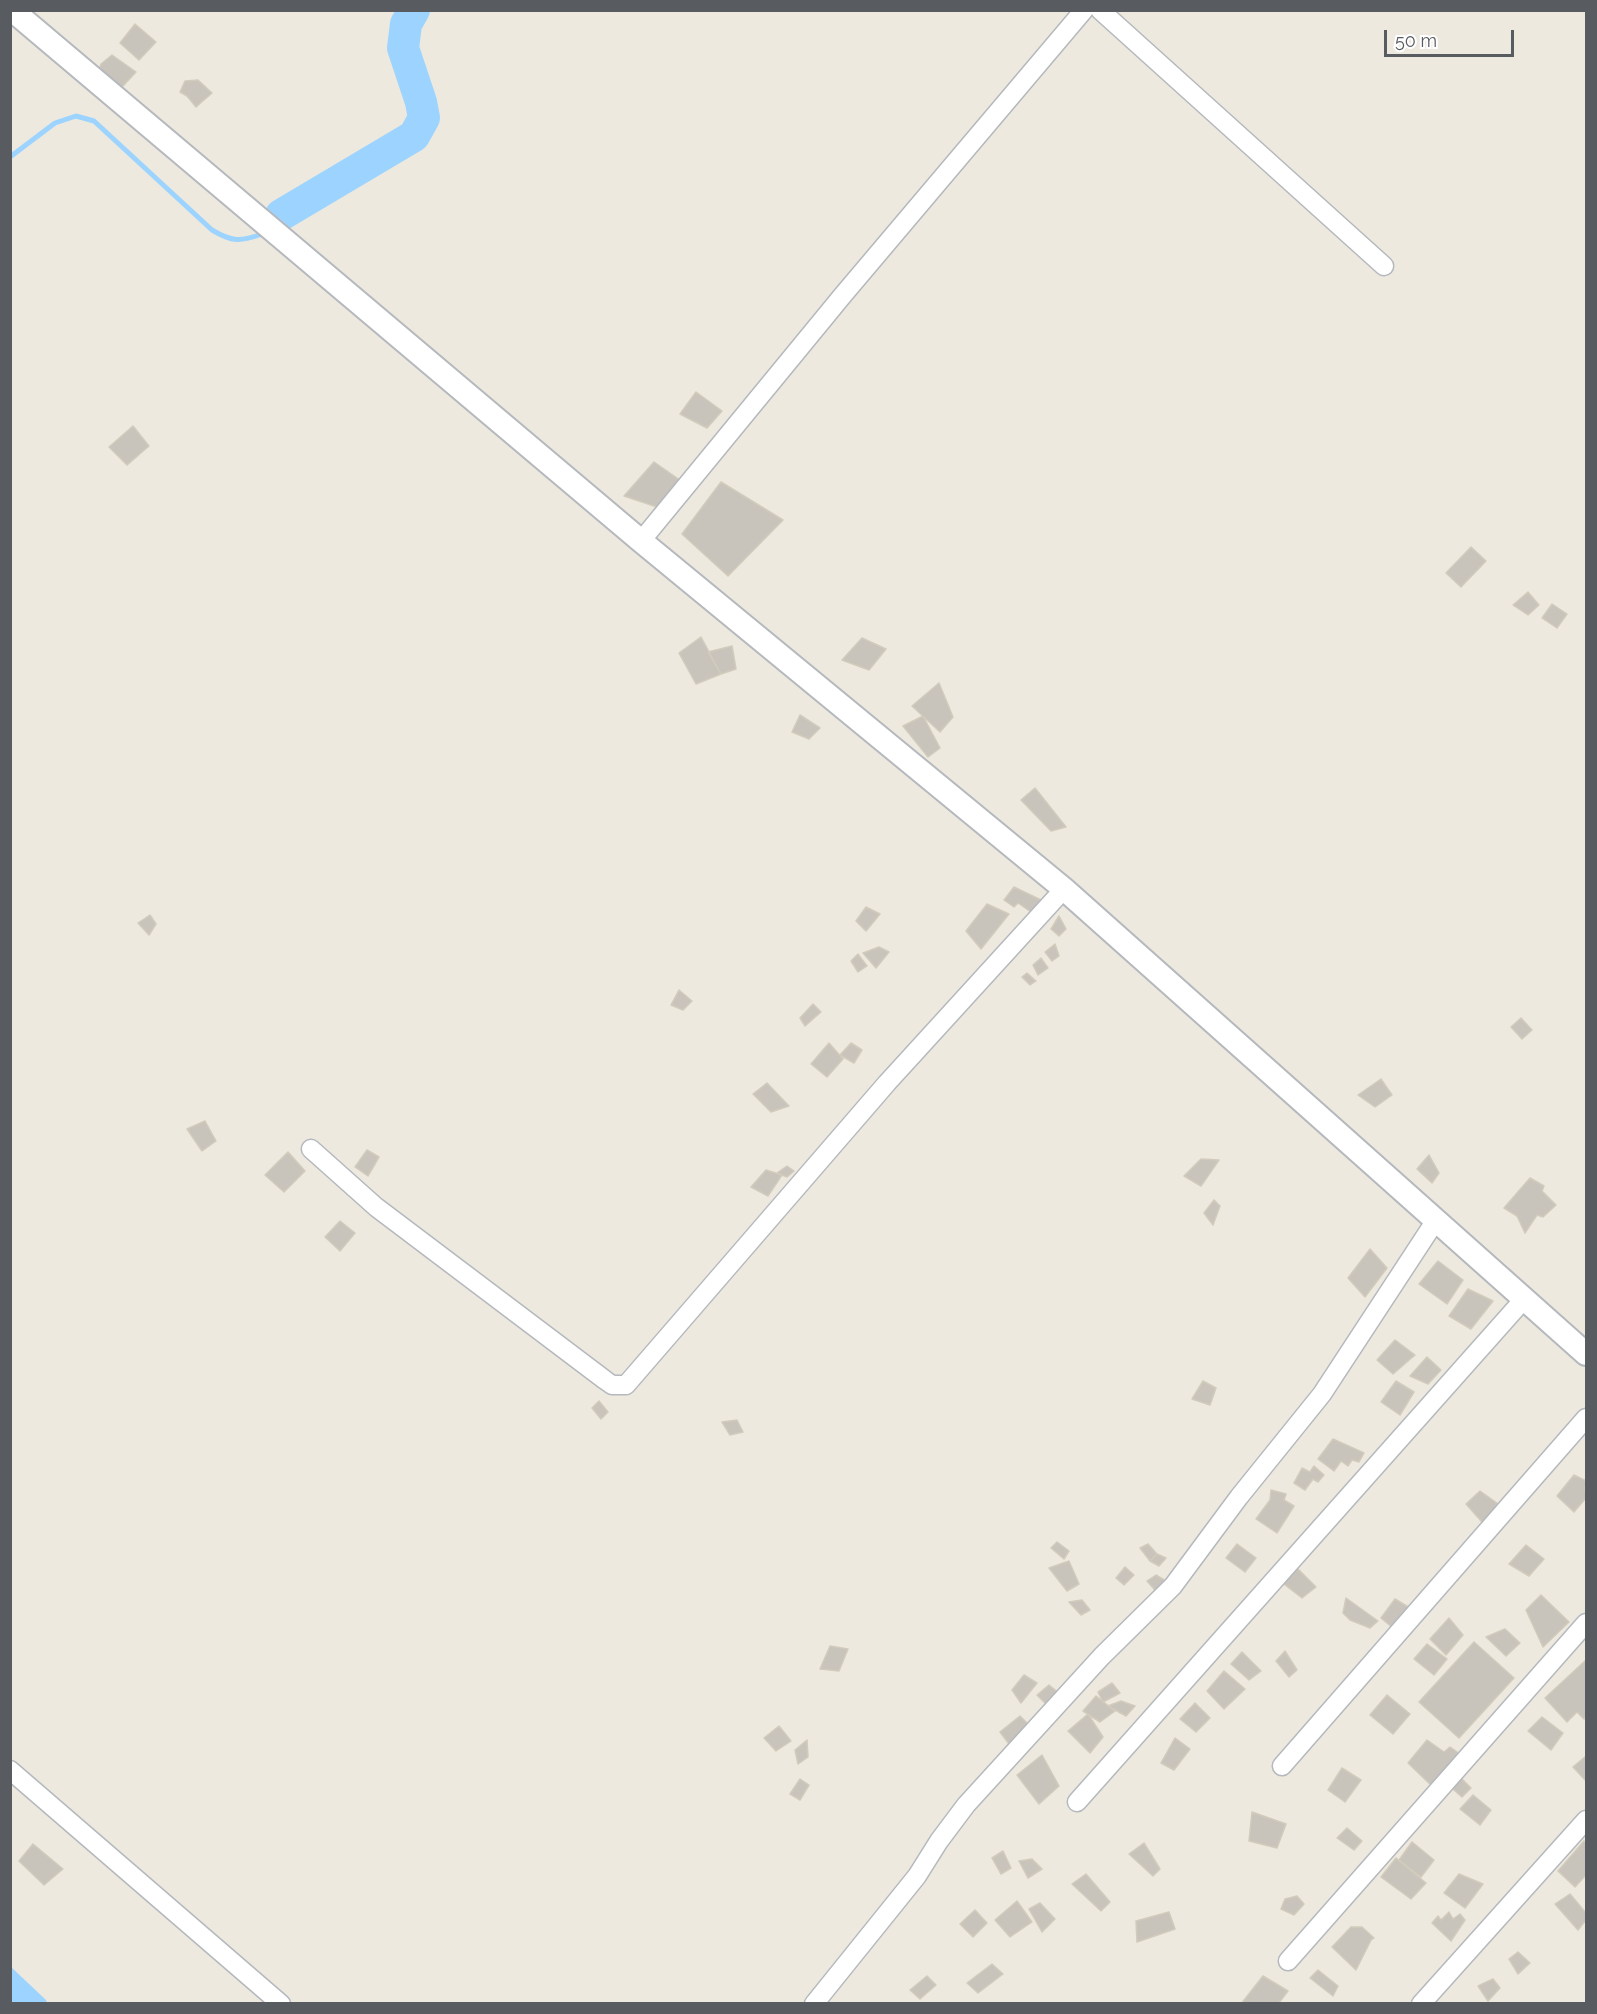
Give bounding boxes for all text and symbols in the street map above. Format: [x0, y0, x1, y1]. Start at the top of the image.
scale bar [1387, 18, 1518, 56]
text: 50 m [1395, 30, 1437, 51]

